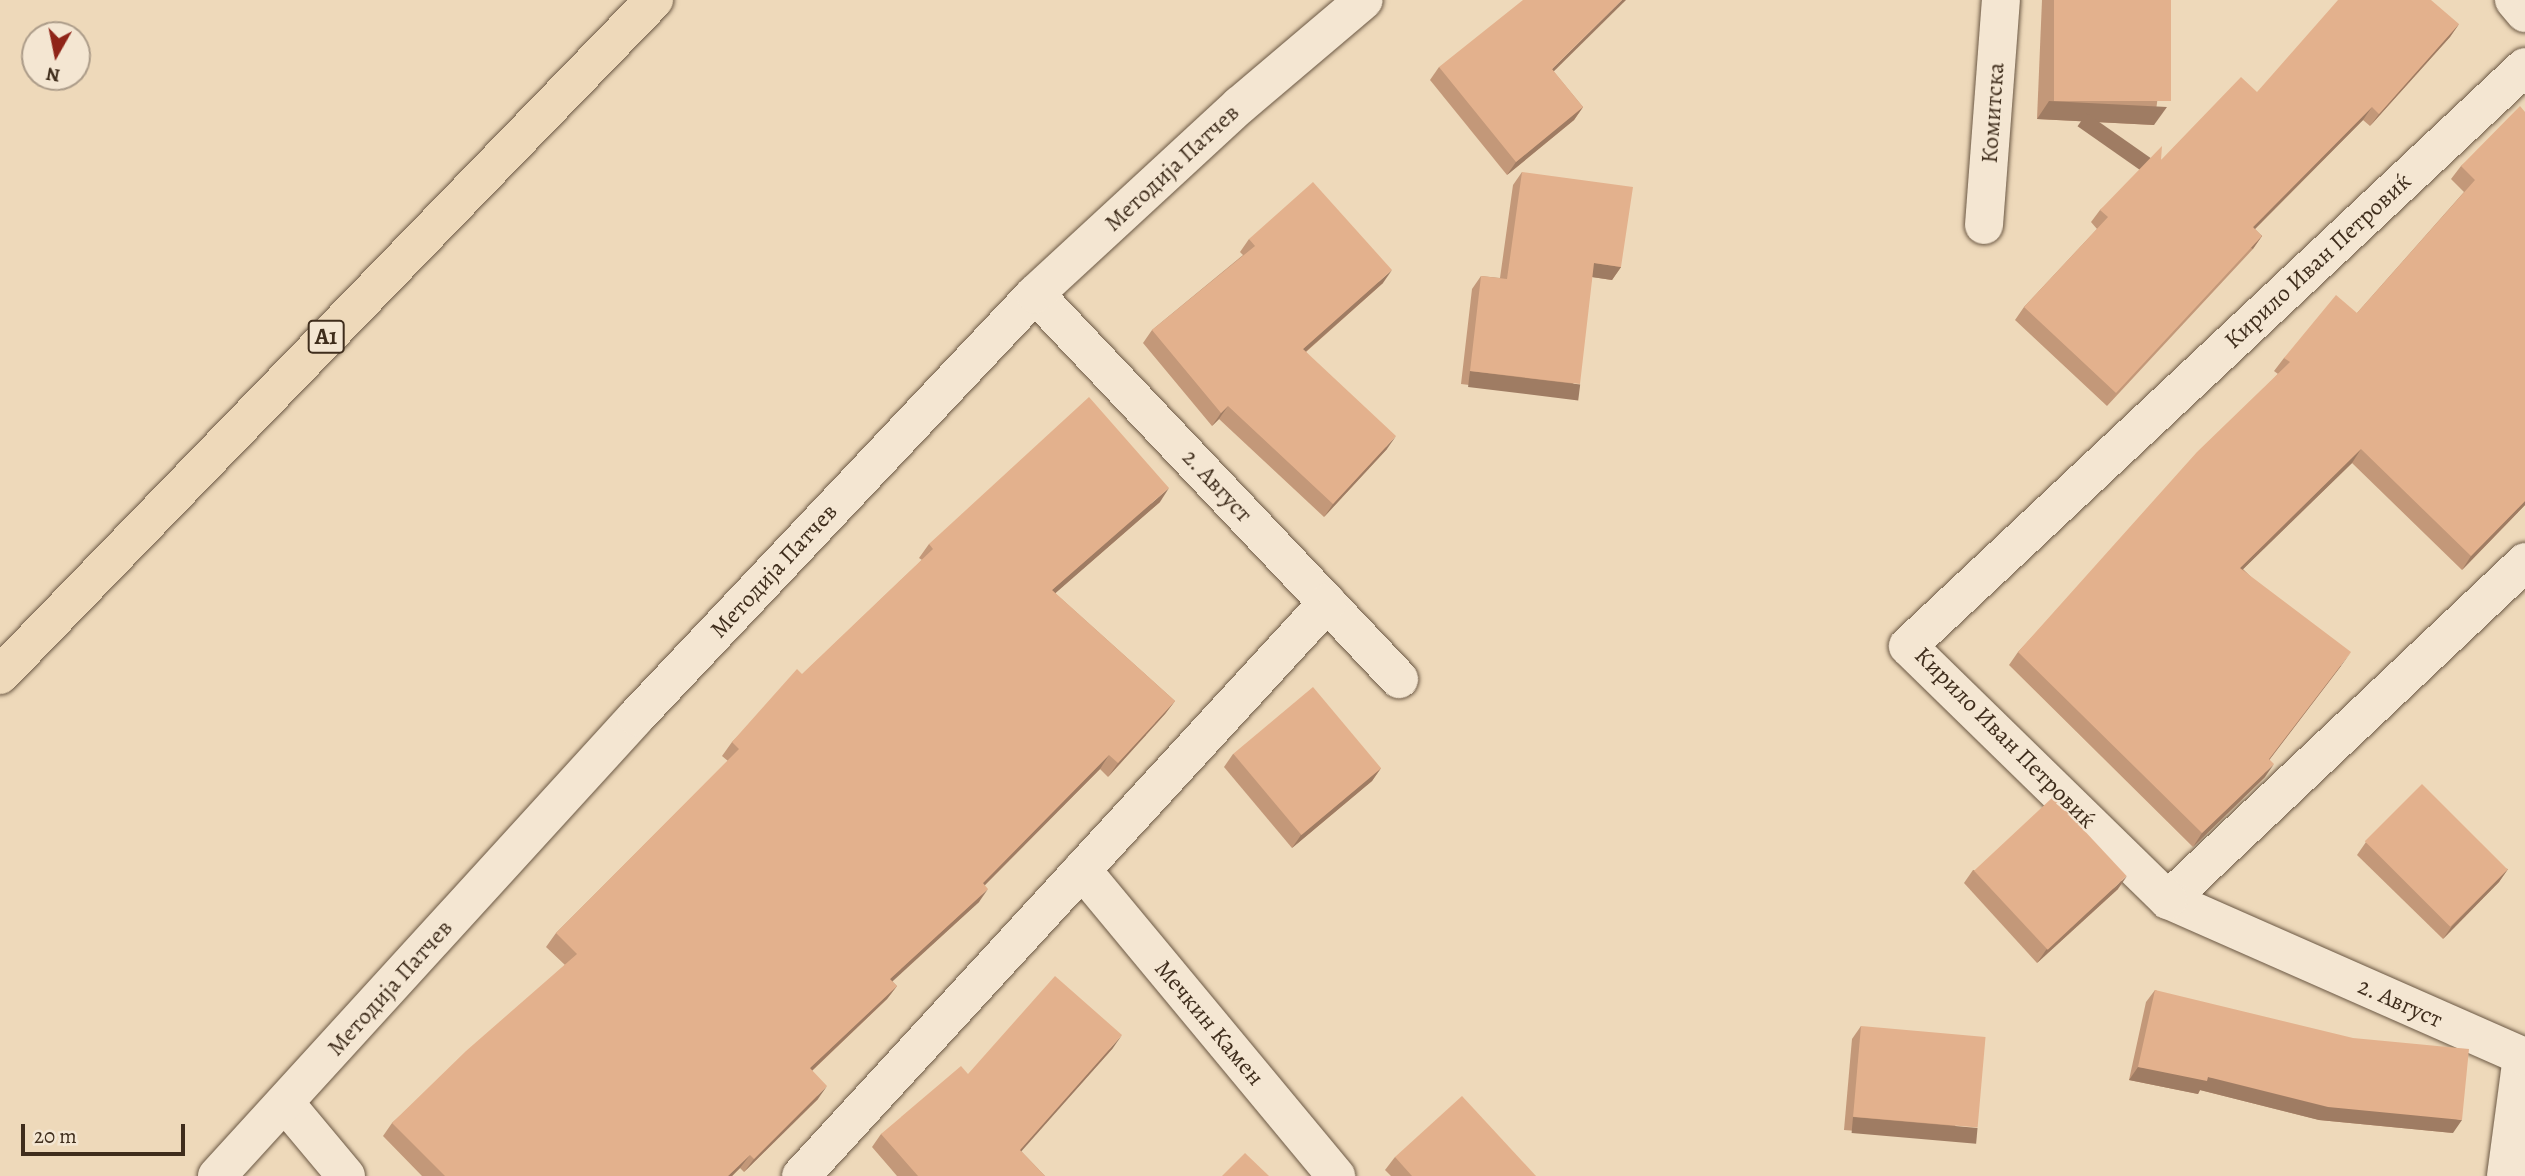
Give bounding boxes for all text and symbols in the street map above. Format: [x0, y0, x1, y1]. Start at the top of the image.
north arrow [21, 21, 91, 91]
text: N [44, 61, 62, 89]
street label: Комитска [1975, 62, 2011, 164]
street label: Методиjа Патчев [1099, 98, 1245, 238]
street label: Кирило Иван Петровиќ [2219, 167, 2417, 355]
road number: A1 [307, 318, 345, 356]
street label: 2. Август [1176, 443, 1258, 529]
street label: Методиjа Патчев [704, 498, 844, 644]
street label: Кирило Иван Петровиќ [1908, 641, 2102, 835]
street label: Методиjа Патчев [321, 914, 459, 1062]
street label: Мечкин Камен [1148, 955, 1270, 1091]
street label: 2. Август [2353, 972, 2447, 1034]
scale bar [24, 1110, 189, 1154]
text: 20 m [34, 1122, 77, 1150]

